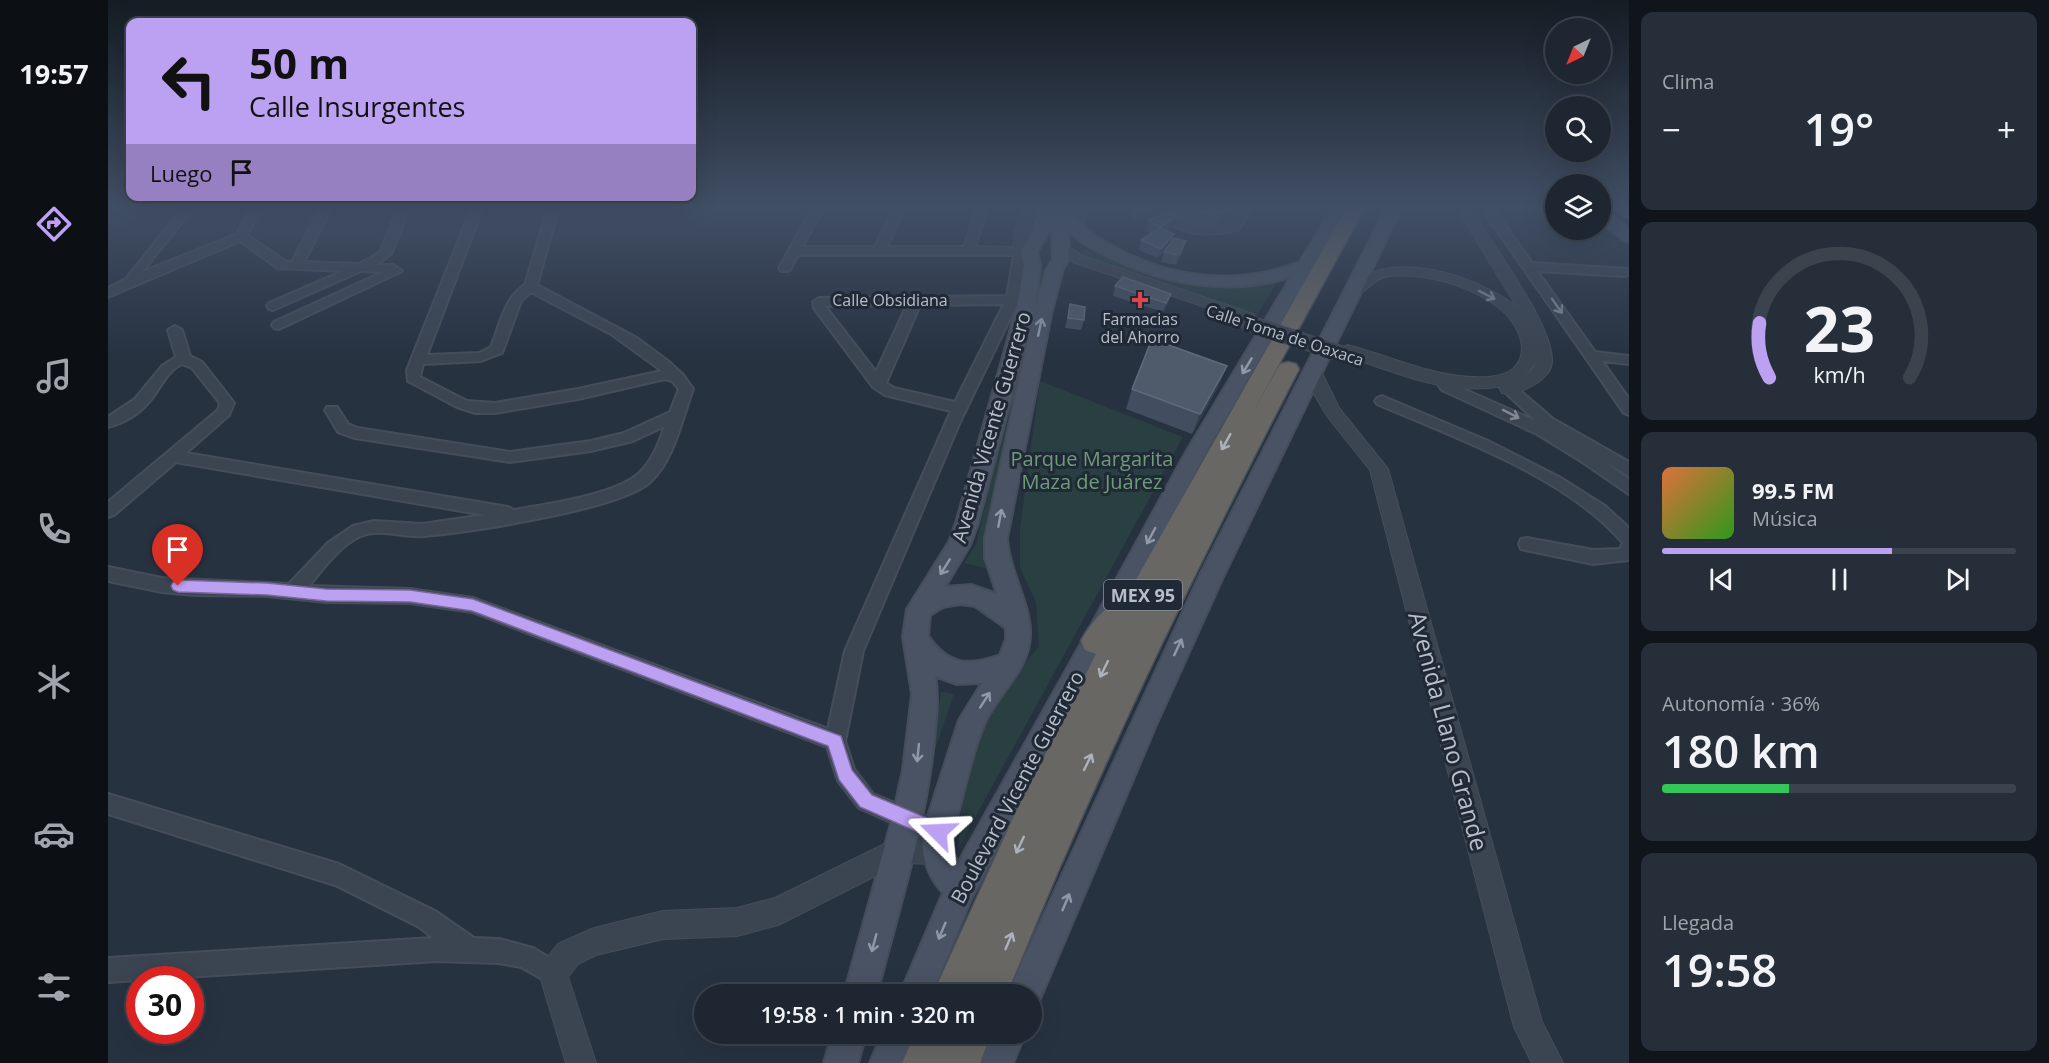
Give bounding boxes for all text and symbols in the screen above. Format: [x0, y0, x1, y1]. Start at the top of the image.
north arrow [1545, 18, 1611, 84]
map controls [1545, 18, 1611, 240]
text: 50 m [249, 34, 349, 91]
icon: left [150, 42, 228, 120]
text: 19:57 [19, 55, 89, 92]
text: Clima [1662, 68, 1714, 95]
text: Calle Insurgentes [249, 88, 465, 125]
button: search [1545, 96, 1611, 162]
text: 19° [1804, 98, 1874, 159]
text: − [1662, 107, 1681, 152]
text: + [1997, 107, 2016, 152]
icon: arrive [225, 156, 258, 189]
text: Luego [150, 158, 213, 188]
button: layers [1545, 174, 1611, 240]
icon: directions [33, 203, 75, 245]
text: 23 [1803, 285, 1875, 370]
street label: Calle Obsidiana [832, 289, 948, 311]
one-way arrow [1478, 290, 1496, 301]
marker: Farmacias del Ahorro [1133, 293, 1147, 307]
one-way arrow [1551, 297, 1563, 314]
street label: Calle Toma de Oaxaca [1203, 299, 1367, 371]
street label: Avenida Vicente Guerrero [945, 308, 1037, 546]
place label: Farmacias del Ahorro [1100, 308, 1180, 348]
one-way arrow [1035, 318, 1046, 337]
icon: music [33, 355, 75, 397]
one-way arrow [1241, 357, 1253, 374]
text: km/h [1813, 361, 1865, 390]
one-way arrow [1502, 409, 1520, 420]
one-way arrow [1220, 433, 1232, 450]
park label: Parque Margarita Maza de Juárez [1011, 445, 1173, 495]
text: 99.5 FM [1752, 475, 1835, 505]
text: Música [1752, 505, 1818, 532]
icon: phone [33, 508, 75, 550]
one-way arrow [995, 509, 1006, 528]
pin [152, 524, 203, 586]
one-way arrow [1145, 527, 1157, 544]
icon: arrive [161, 533, 194, 566]
one-way arrow [939, 558, 951, 575]
icon: previous [1705, 563, 1738, 596]
icon: pause [1823, 563, 1856, 596]
icon: next [1941, 563, 1974, 596]
road number: MEX 95 [1104, 580, 1182, 610]
street label: Avenida Llano Grande [1401, 608, 1497, 854]
one-way arrow [1173, 639, 1185, 657]
one-way arrow [1098, 660, 1109, 678]
icon: climate [33, 661, 75, 703]
street label: Boulevard Vicente Guerrero [944, 666, 1090, 908]
text: Autonomía · 36% [1662, 690, 1820, 717]
one-way arrow [978, 692, 991, 709]
text: 180 km [1662, 720, 1820, 781]
one-way arrow [912, 743, 923, 763]
one-way arrow [1083, 754, 1094, 772]
position arrow [906, 800, 970, 864]
icon: car [33, 813, 75, 855]
one-way arrow [1013, 836, 1025, 854]
one-way arrow [1060, 894, 1072, 912]
text: Llegada [1662, 909, 1734, 936]
one-way arrow [936, 921, 947, 939]
one-way arrow [1004, 932, 1015, 950]
one-way arrow [867, 933, 879, 952]
text: 19:58 [1662, 939, 1777, 1000]
icon: filters [33, 966, 75, 1008]
speed limit sign: 30 [126, 966, 204, 1044]
text: 19:58 · 1 min · 320 m [760, 999, 976, 1029]

